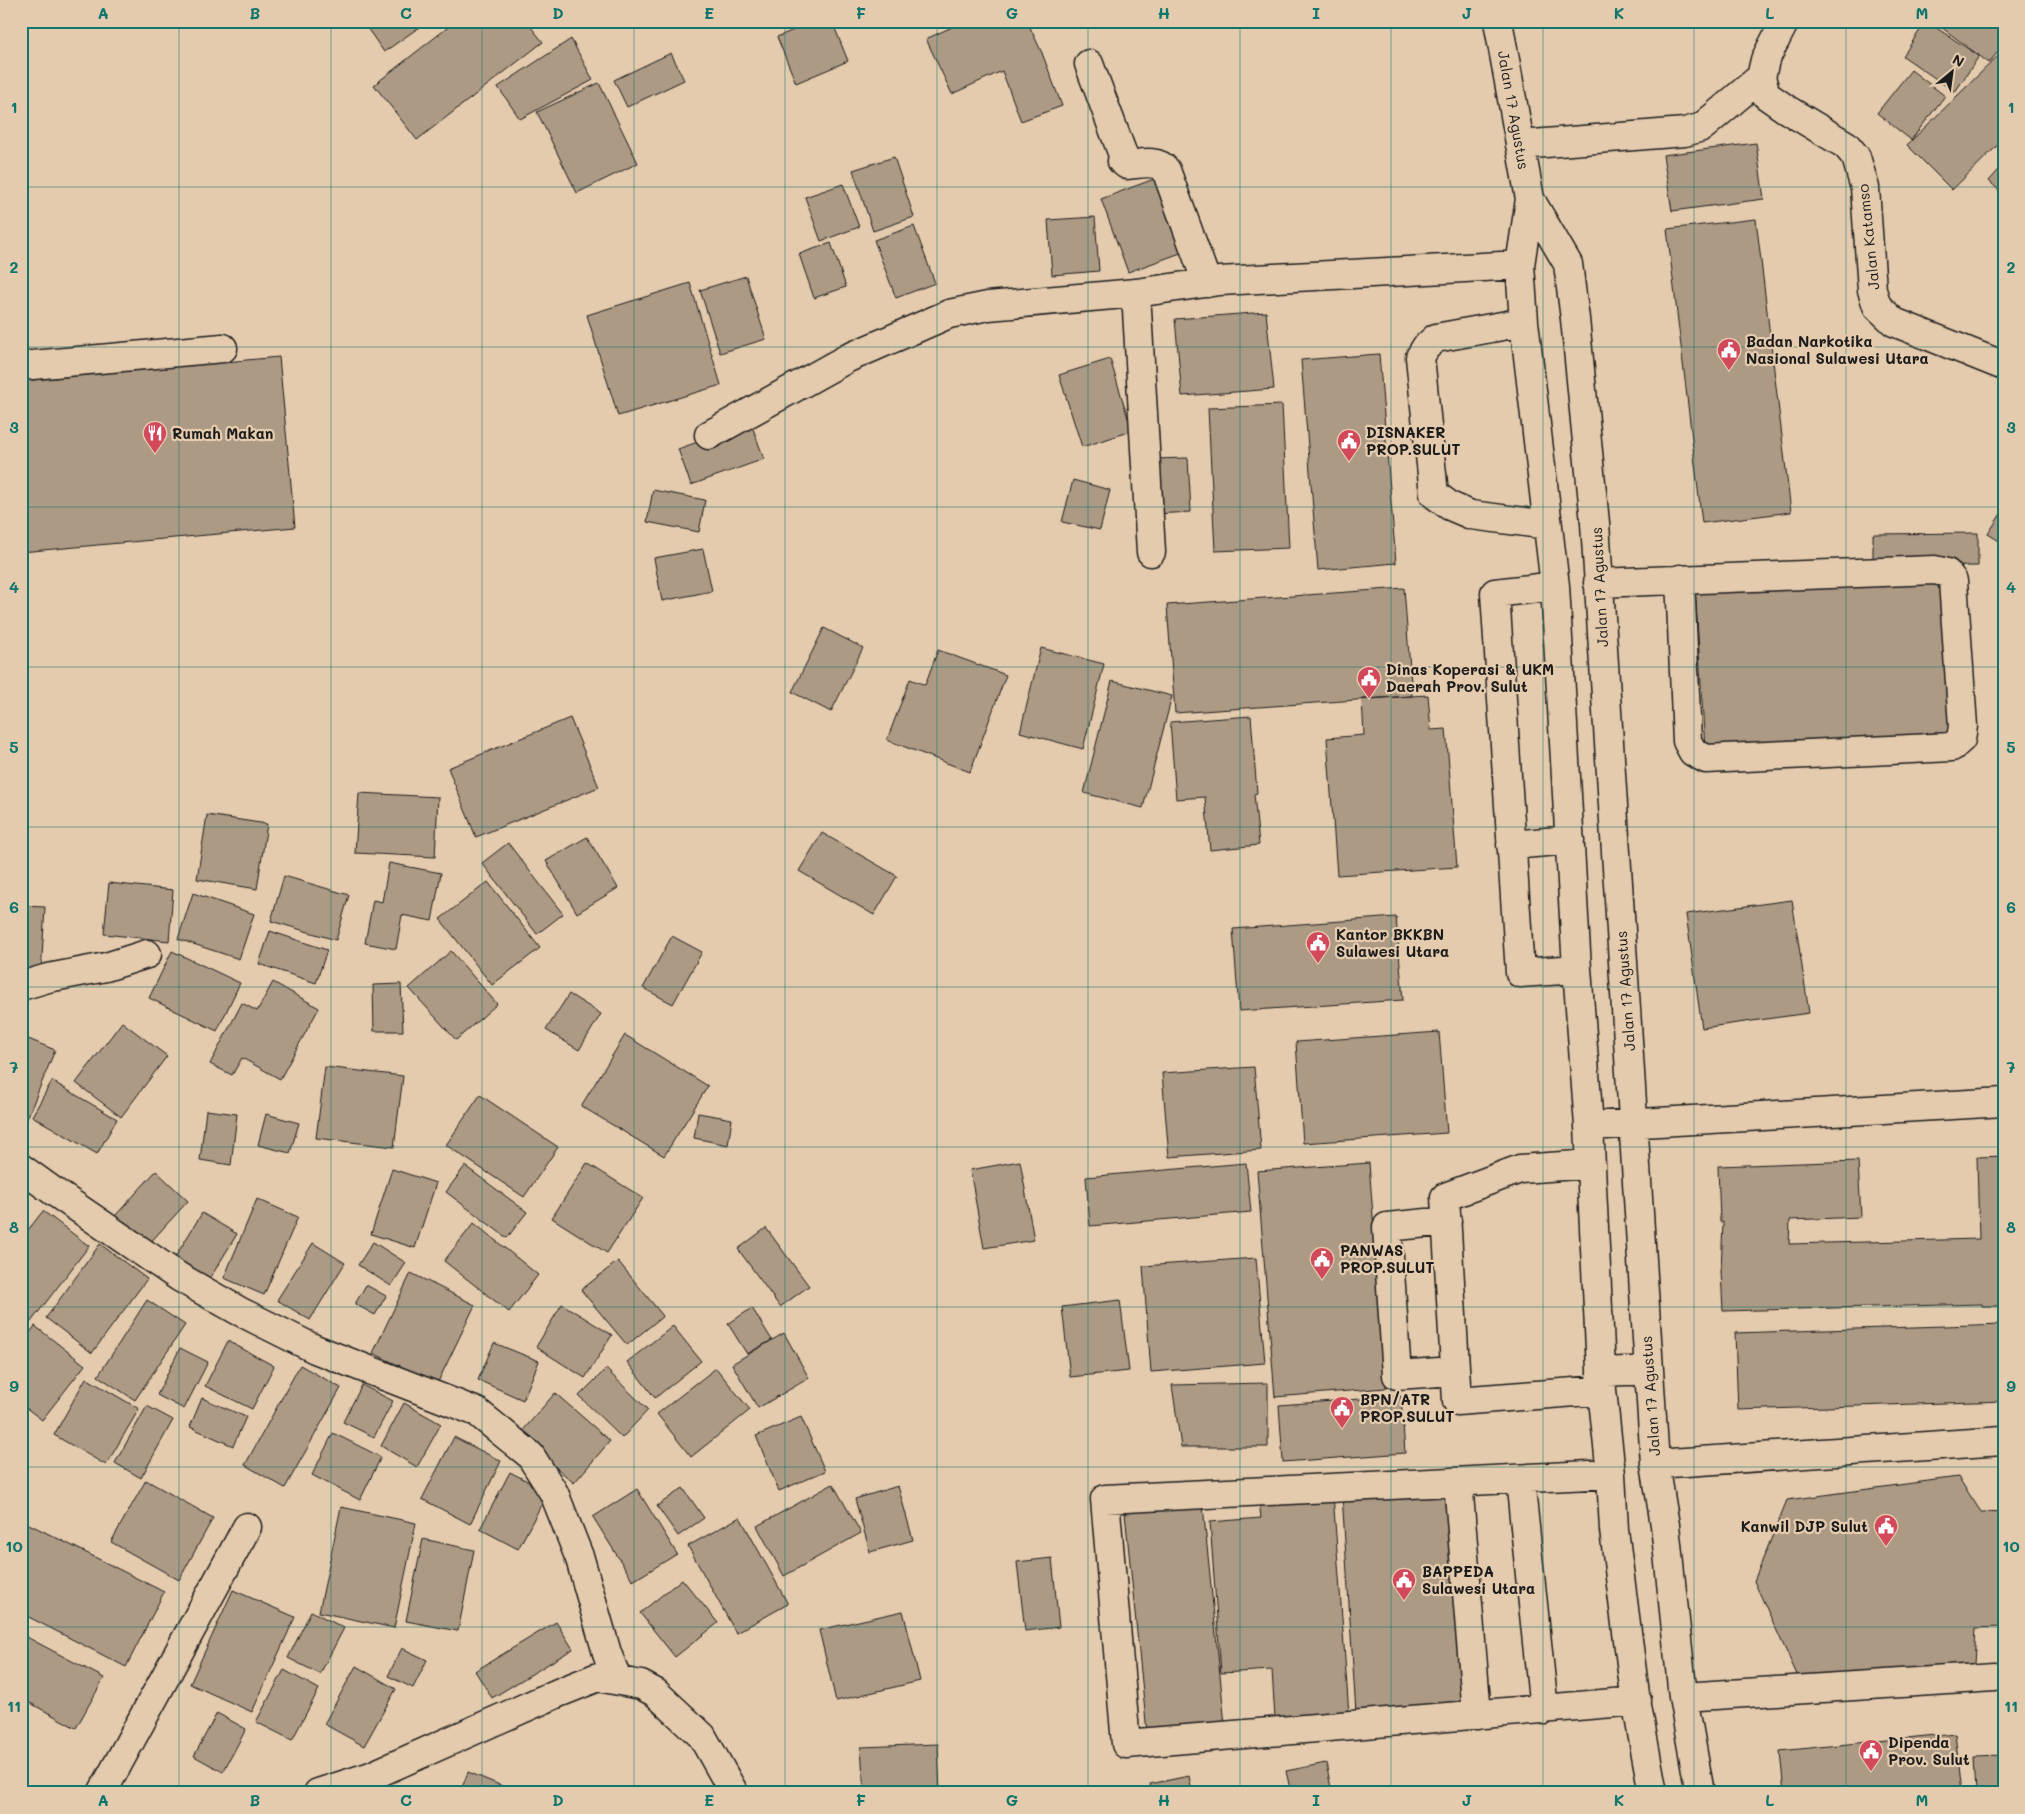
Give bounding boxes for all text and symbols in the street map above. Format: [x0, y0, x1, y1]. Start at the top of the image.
text: A [97, 2, 109, 23]
text: B [250, 2, 260, 23]
text: C [400, 2, 412, 23]
text: D [552, 2, 564, 23]
text: E [704, 2, 714, 23]
text: F [856, 2, 866, 23]
text: G [1006, 2, 1018, 23]
text: H [1158, 2, 1170, 23]
text: I [1312, 2, 1320, 23]
text: J [1462, 2, 1472, 23]
text: K [1614, 2, 1624, 23]
text: L [1765, 2, 1775, 23]
text: M [1916, 2, 1928, 23]
north arrow [1928, 48, 1978, 98]
street label: Jalan 17 Agustus [1494, 49, 1534, 171]
text: N [1949, 49, 1968, 71]
text: 1 [10, 96, 18, 117]
text: 1 [2007, 96, 2015, 117]
street label: Jalan Katamso [1852, 183, 1884, 291]
text: 2 [10, 256, 19, 277]
text: 2 [2007, 256, 2016, 277]
place label: Badan Narkotika Nasional Sulawesi Utara [1746, 331, 1929, 368]
public building icon: Badan Narkotika Nasional Sulawesi Utara [1716, 337, 1742, 371]
text: 3 [9, 416, 19, 437]
text: 3 [2006, 416, 2016, 437]
restaurant icon: Rumah Makan [142, 420, 168, 454]
place label: DISNAKER PROP.SULUT [1366, 422, 1460, 459]
place label: Rumah Makan [172, 423, 273, 443]
public building icon: DISNAKER PROP.SULUT [1336, 428, 1362, 462]
street label: Jalan 17 Agustus [1586, 526, 1612, 648]
text: 4 [9, 576, 19, 597]
text: 4 [2006, 576, 2016, 597]
place label: Dinas Koperasi & UKM Daerah Prov. Sulut [1386, 659, 1554, 696]
public building icon: Dinas Koperasi & UKM Daerah Prov. Sulut [1356, 665, 1382, 699]
text: 5 [9, 736, 19, 757]
text: 5 [2006, 736, 2016, 757]
text: 6 [9, 896, 19, 917]
text: 6 [2006, 896, 2016, 917]
place label: Kantor BKKBN Sulawesi Utara [1336, 924, 1449, 961]
public building icon: Kantor BKKBN Sulawesi Utara [1305, 930, 1331, 964]
street label: Jalan 17 Agustus [1611, 930, 1639, 1052]
text: 7 [10, 1056, 19, 1077]
text: 7 [2007, 1056, 2016, 1077]
text: 8 [9, 1216, 19, 1237]
text: 8 [2006, 1216, 2016, 1237]
place label: PANWAS PROP.SULUT [1340, 1240, 1434, 1277]
public building icon: PANWAS PROP.SULUT [1309, 1246, 1335, 1280]
street label: Jalan 17 Agustus [1636, 1335, 1664, 1457]
text: 9 [9, 1375, 19, 1396]
text: 9 [2006, 1375, 2016, 1396]
place label: BPN/ATR PROP.SULUT [1360, 1389, 1454, 1426]
public building icon: BPN/ATR PROP.SULUT [1329, 1395, 1355, 1429]
public building icon: Kanwil DJP Sulut [1873, 1513, 1899, 1547]
place label: Kanwil DJP Sulut [1741, 1516, 1868, 1536]
text: 10 [5, 1535, 23, 1556]
text: 10 [2002, 1535, 2020, 1556]
place label: BAPPEDA Sulawesi Utara [1422, 1561, 1535, 1598]
public building icon: BAPPEDA Sulawesi Utara [1391, 1567, 1417, 1601]
text: 11 [7, 1695, 21, 1716]
text: 11 [2004, 1695, 2018, 1716]
place label: Dipenda Prov. Sulut [1888, 1732, 1970, 1769]
public building icon: Dipenda Prov. Sulut [1858, 1738, 1884, 1772]
text: A [97, 1789, 109, 1810]
text: B [250, 1789, 260, 1810]
text: C [400, 1789, 412, 1810]
text: D [552, 1789, 564, 1810]
text: E [704, 1789, 714, 1810]
text: F [856, 1789, 866, 1810]
text: G [1006, 1789, 1018, 1810]
text: H [1158, 1789, 1170, 1810]
text: I [1312, 1789, 1320, 1810]
text: J [1462, 1789, 1472, 1810]
text: K [1614, 1789, 1624, 1810]
text: L [1765, 1789, 1775, 1810]
text: M [1916, 1789, 1928, 1810]

